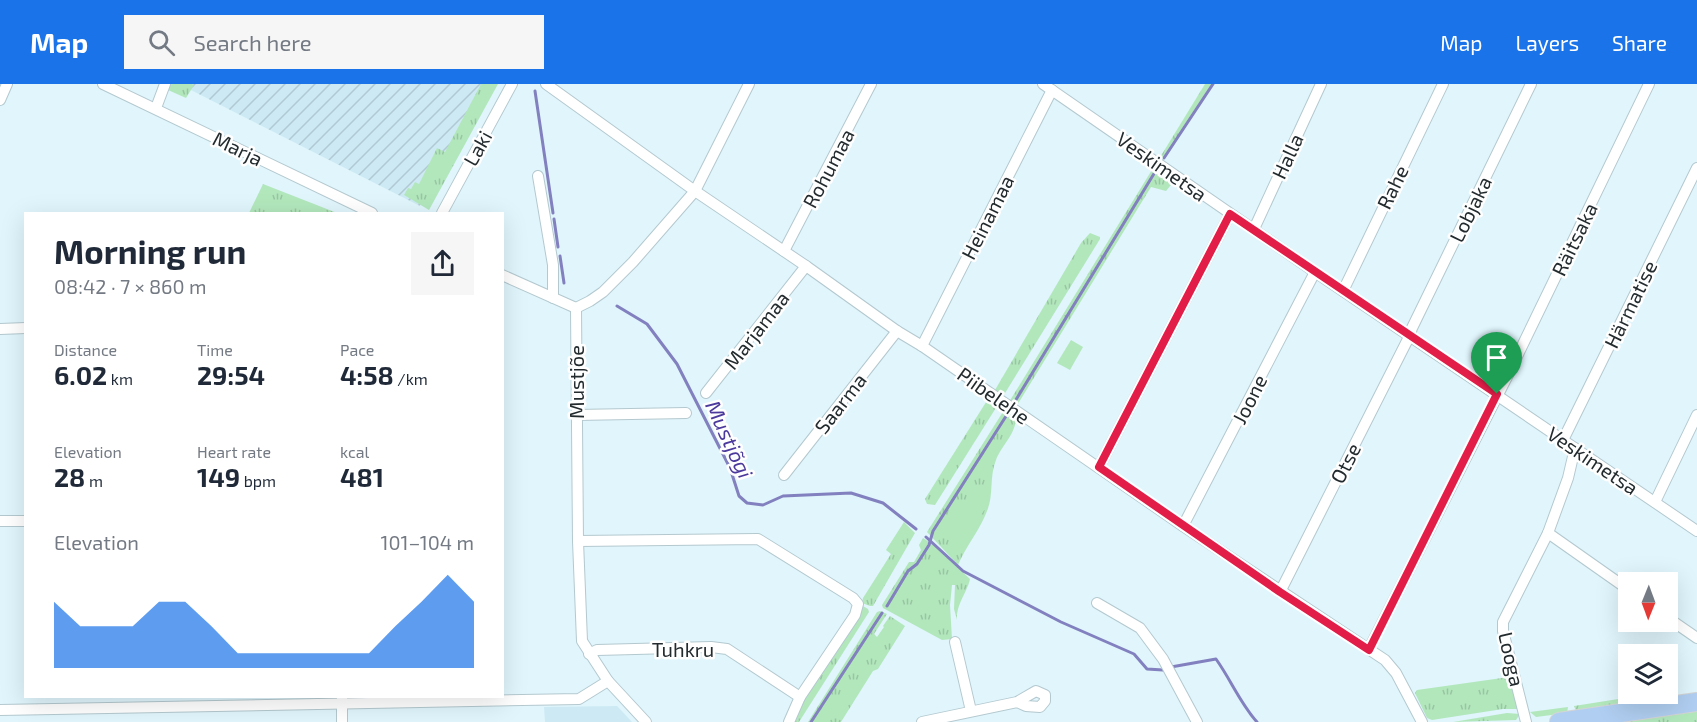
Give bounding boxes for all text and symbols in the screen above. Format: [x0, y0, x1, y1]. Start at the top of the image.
search box [124, 15, 544, 69]
text: Map [30, 25, 88, 59]
icon: search [145, 26, 178, 59]
text: Search here [193, 29, 312, 55]
text: Map [1440, 30, 1482, 55]
text: Layers [1515, 30, 1579, 55]
text: Share [1612, 30, 1667, 55]
street label: Rohumaa [797, 124, 859, 212]
street label: Marja [209, 126, 267, 170]
street label: Laki [458, 126, 496, 170]
street label: Veskimetsa [1112, 126, 1212, 206]
street label: Halla [1266, 130, 1308, 182]
street label: Rahe [1371, 161, 1413, 213]
street label: Heinamaa [956, 171, 1018, 263]
street label: Lobjaka [1444, 172, 1496, 246]
street label: Räitsaka [1546, 199, 1602, 279]
text: Morning run [54, 231, 246, 271]
button: share [411, 232, 474, 295]
street label: Härmatise [1599, 256, 1661, 352]
text: 08:42 · 7 × 860 m [54, 274, 207, 298]
street label: Marjamaa [718, 286, 794, 374]
pin [1471, 332, 1522, 394]
text: Distance [54, 340, 117, 359]
text: Time [197, 340, 233, 359]
text: Pace [340, 340, 374, 359]
icon: arrive [1480, 341, 1513, 374]
street label: Mustjõe [564, 345, 588, 419]
text: 6.02 [54, 359, 107, 390]
text: 29:54 [197, 359, 265, 390]
text: 4:58 [340, 359, 394, 390]
street label: Piibelehe [953, 361, 1035, 429]
street label: Saarma [809, 368, 871, 438]
text: km [107, 369, 133, 388]
text: /km [394, 369, 428, 388]
street label: Joone [1227, 370, 1271, 428]
water label: Mustjõgi [700, 396, 759, 482]
street label: Veskimetsa [1543, 421, 1643, 499]
street label: Otse [1325, 439, 1365, 487]
text: Elevation [54, 442, 122, 461]
text: Heart rate [197, 442, 271, 461]
text: kcal [340, 442, 369, 461]
text: 28 [54, 461, 85, 492]
text: 149 [197, 461, 240, 492]
text: 481 [340, 461, 384, 492]
text: m [85, 471, 103, 490]
text: bpm [240, 471, 276, 490]
text: Elevation [54, 530, 139, 554]
text: 101–104 m [381, 530, 474, 554]
north arrow [1618, 572, 1678, 632]
map controls [1618, 572, 1678, 704]
street label: Looga [1494, 630, 1530, 688]
street label: Tuhkru [652, 637, 714, 661]
button: layers [1618, 644, 1678, 704]

